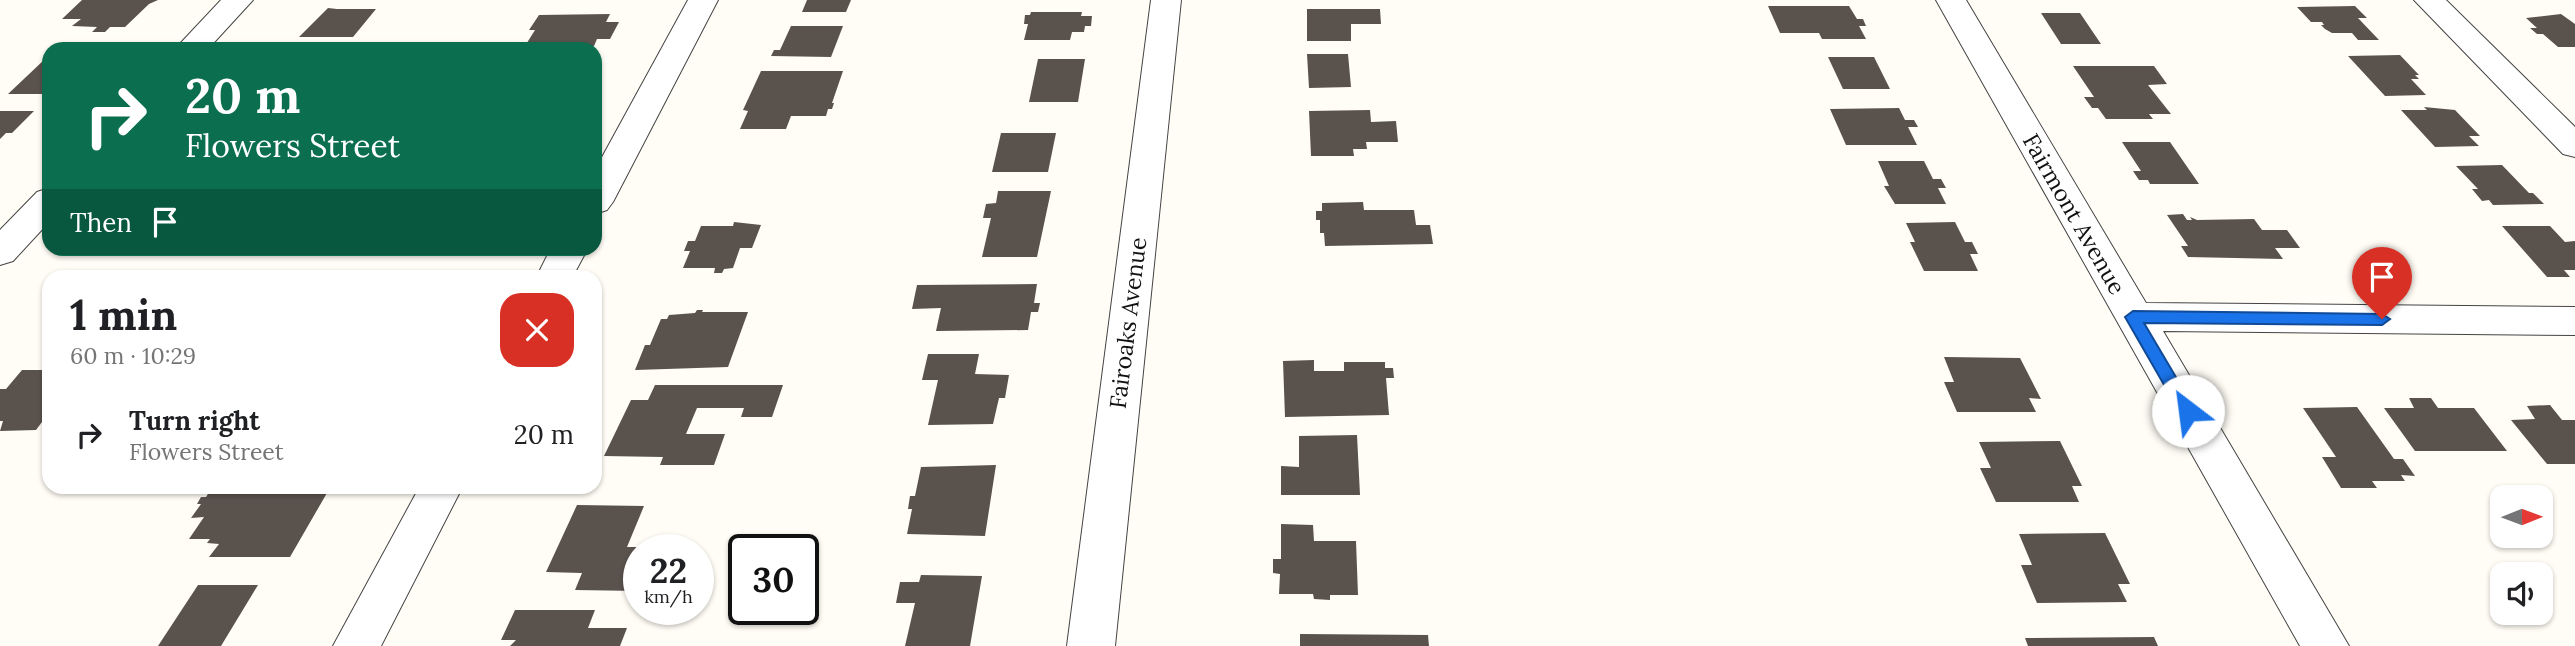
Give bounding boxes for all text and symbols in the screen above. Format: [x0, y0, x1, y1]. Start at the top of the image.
text: 20 m [185, 64, 300, 126]
icon: right [70, 70, 161, 161]
text: Flowers Street [185, 125, 400, 166]
street label: Fairmont Avenue [2017, 128, 2132, 299]
icon: arrive [146, 203, 184, 241]
text: Then [70, 206, 132, 239]
street label: Fairoaks Avenue [1103, 236, 1152, 410]
pin [2352, 247, 2412, 319]
icon: arrive [2363, 258, 2401, 296]
text: 1 min [70, 288, 177, 342]
button: close [500, 293, 574, 367]
text: 60 m · 10:29 [70, 341, 196, 370]
position arrow [2151, 374, 2225, 448]
text: Turn right [129, 404, 260, 437]
icon: right [70, 416, 108, 454]
text: 20 m [514, 418, 574, 451]
text: Flowers Street [129, 437, 284, 466]
north arrow [2490, 485, 2553, 548]
map controls [2490, 485, 2553, 625]
speed limit sign: 30 [728, 534, 819, 625]
text: 22 [650, 548, 687, 593]
button: sound [2490, 562, 2553, 625]
text: km/h [644, 585, 693, 608]

